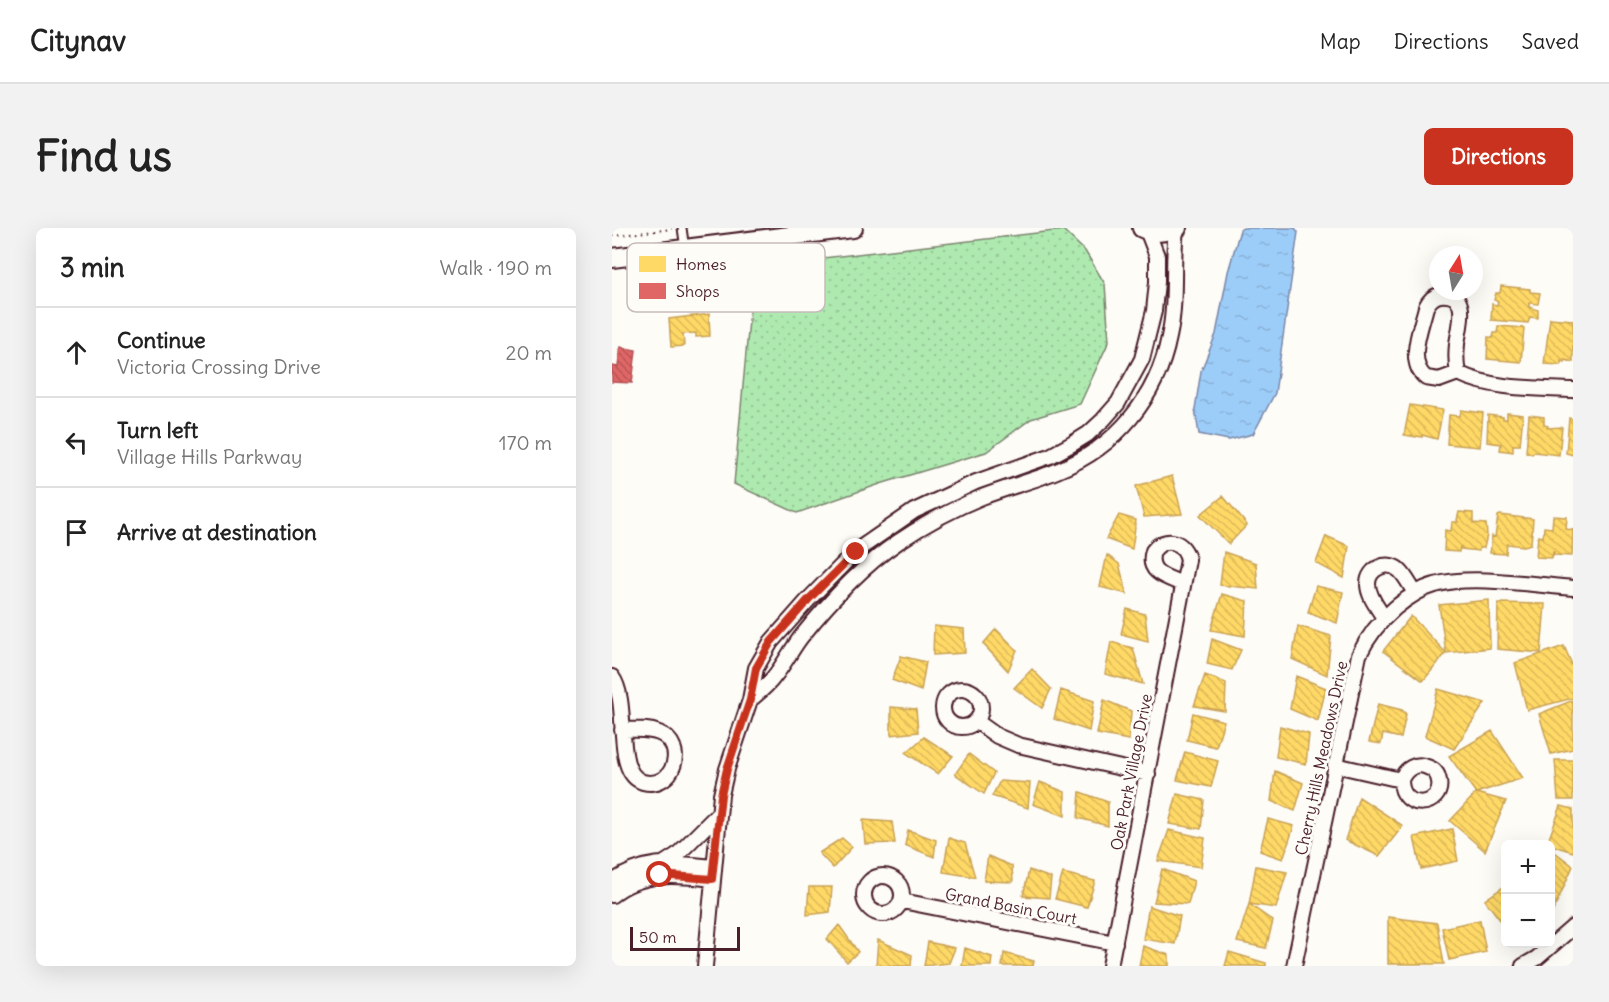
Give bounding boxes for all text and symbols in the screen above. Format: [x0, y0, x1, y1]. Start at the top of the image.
text: Citynav [30, 23, 126, 59]
text: Map [1320, 28, 1361, 55]
text: Directions [1394, 28, 1488, 55]
text: Saved [1521, 28, 1579, 55]
button: Directions [1424, 128, 1573, 185]
text: Find us [36, 130, 172, 182]
legend [627, 243, 825, 312]
north arrow [1429, 246, 1483, 300]
text: 3 min [60, 251, 125, 284]
text: Homes [676, 254, 726, 274]
text: Walk · 190 m [440, 255, 552, 280]
text: Shops [676, 281, 720, 301]
text: Continue [117, 326, 206, 354]
icon: ahead [60, 336, 93, 369]
text: 20 m [506, 340, 552, 365]
text: Victoria Crossing Drive [117, 354, 321, 379]
text: Turn left [117, 416, 198, 444]
icon: left [60, 426, 93, 459]
text: 170 m [499, 430, 552, 455]
text: Village Hills Parkway [117, 444, 302, 469]
icon: arrive [60, 516, 93, 549]
text: Arrive at destination [117, 518, 317, 546]
route end [842, 538, 868, 564]
street label: Cherry Hills Meadows Drive [1291, 659, 1351, 857]
street label: Oak Park Village Drive [1106, 692, 1156, 852]
map controls [1501, 840, 1555, 948]
button: + [1501, 840, 1555, 894]
route start [646, 861, 672, 887]
street label: Grand Basin Court [943, 883, 1079, 929]
button: − [1501, 894, 1555, 948]
scale bar [630, 924, 740, 952]
text: 50 m [639, 927, 677, 947]

